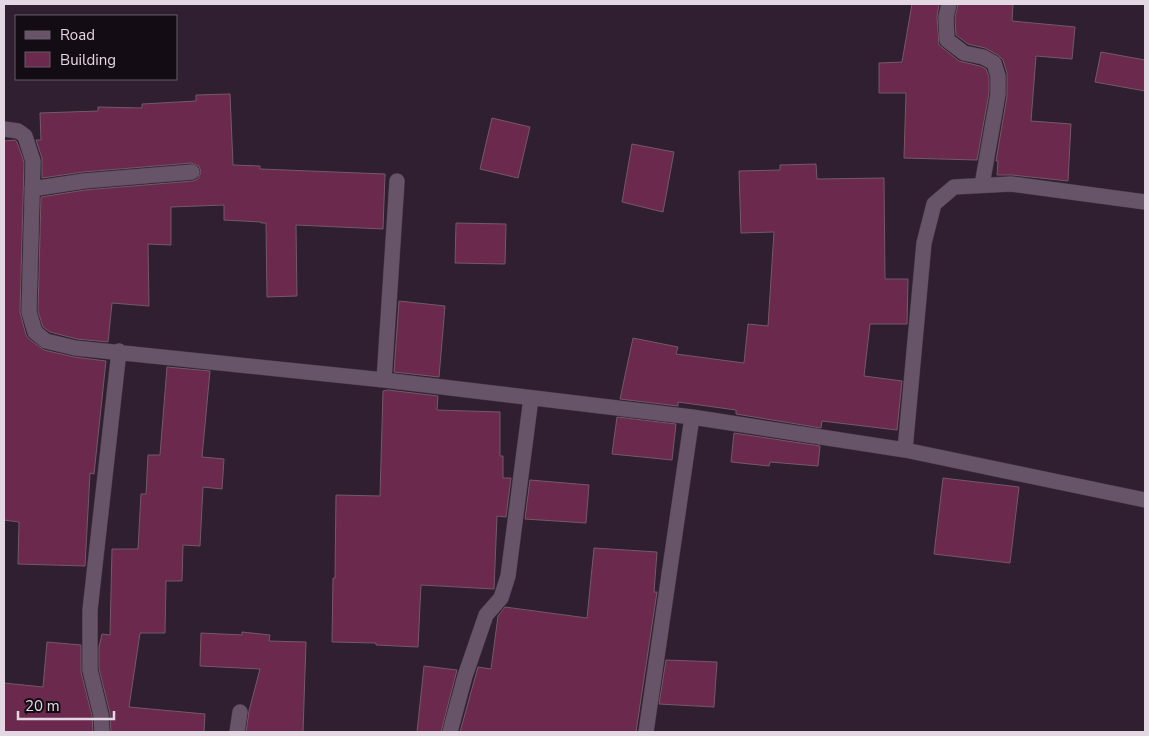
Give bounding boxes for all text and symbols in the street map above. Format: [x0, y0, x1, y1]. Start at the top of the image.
legend [15, 15, 178, 80]
text: Road [60, 25, 95, 45]
text: Building [60, 50, 116, 70]
scale bar [18, 688, 114, 720]
text: 20 m [25, 696, 60, 716]

